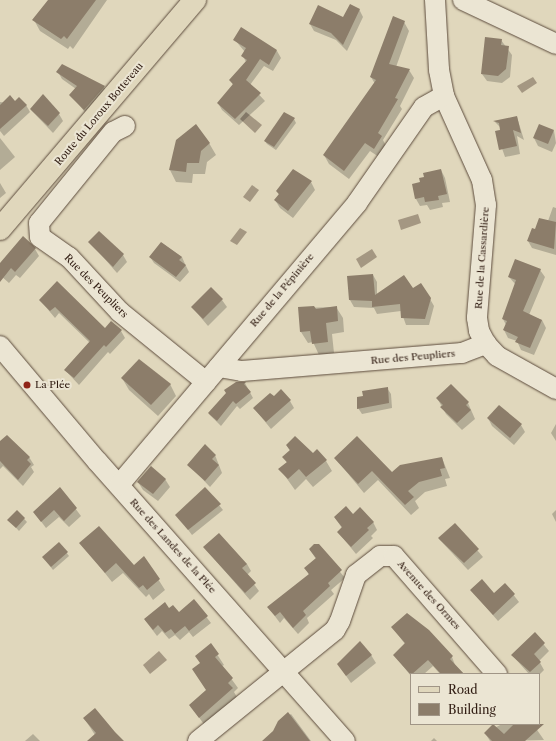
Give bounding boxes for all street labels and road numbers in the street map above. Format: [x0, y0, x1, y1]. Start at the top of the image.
street label: Route du Loroux Bottereau [52, 60, 146, 168]
street label: Rue de la Cassardière [472, 206, 492, 310]
street label: Rue de la Pépinière [248, 251, 316, 329]
street label: Rue des Peupliers [62, 252, 130, 320]
street label: Rue des Peupliers [370, 347, 456, 367]
street label: Rue des Landes de la Plée [127, 496, 219, 596]
street label: Avenue des Ormes [395, 558, 463, 632]

